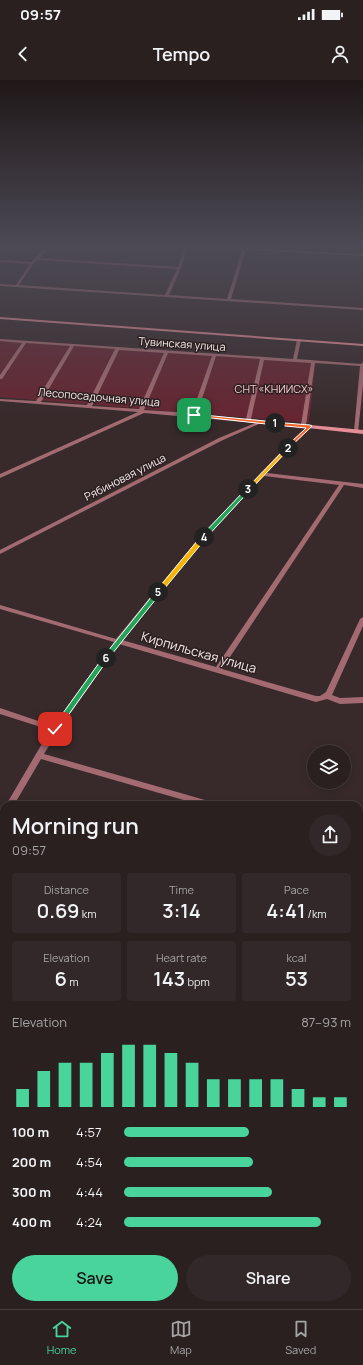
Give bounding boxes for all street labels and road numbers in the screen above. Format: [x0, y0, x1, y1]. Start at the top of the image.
street label: Тувинская улица [138, 333, 226, 354]
street label: Лесопосадочная улица [37, 384, 161, 409]
street label: Рябиновая улица [81, 449, 168, 504]
street label: Кирпильская улица [139, 627, 259, 677]

